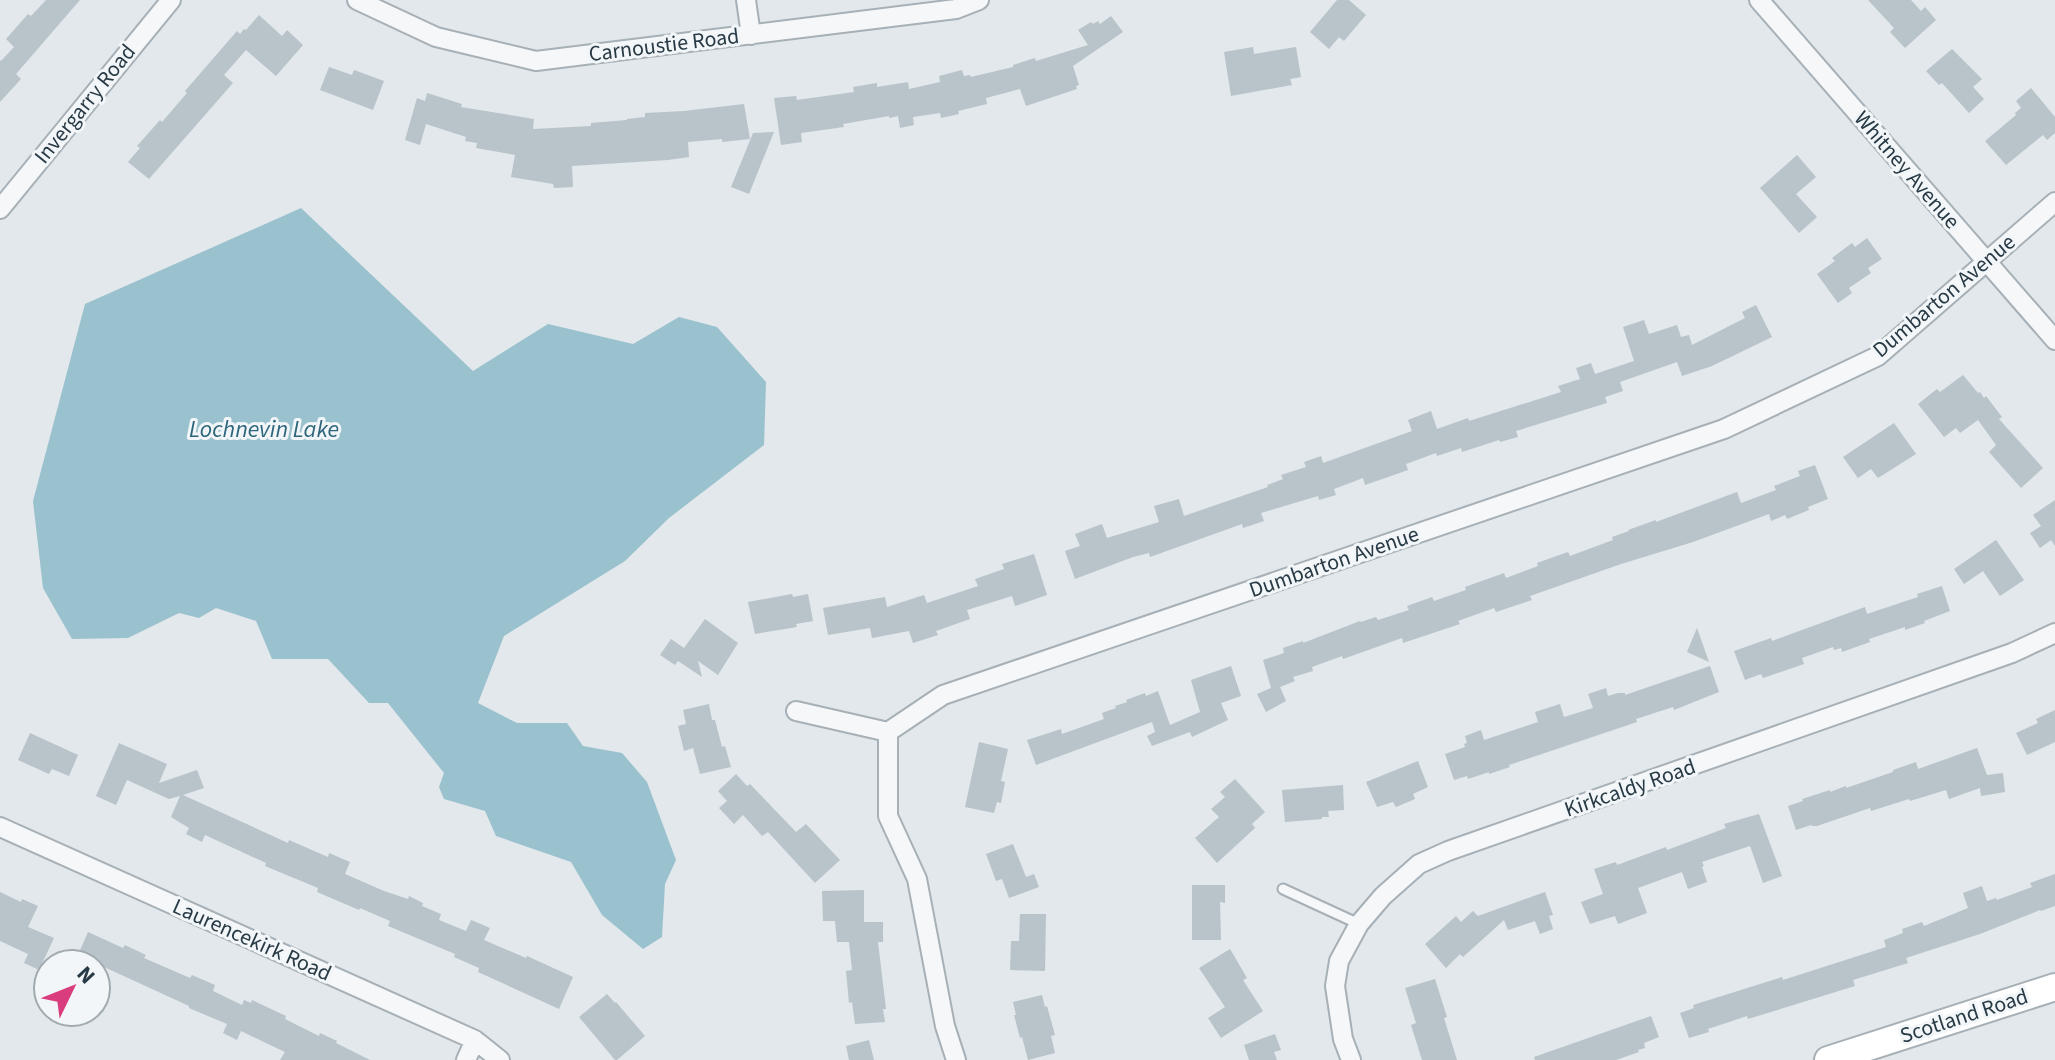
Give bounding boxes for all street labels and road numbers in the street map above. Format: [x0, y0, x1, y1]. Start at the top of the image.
street label: Carnoustie Road [587, 20, 741, 70]
street label: Invergarry Road [27, 37, 143, 171]
street label: Whitney Avenue [1846, 104, 1968, 236]
street label: Dumbarton Avenue [1866, 227, 2022, 365]
street label: Dumbarton Avenue [1245, 518, 1423, 606]
street label: Kirkcaldy Road [1560, 751, 1700, 825]
street label: Laurencekirk Road [167, 891, 337, 989]
street label: Scotland Road [1896, 980, 2032, 1052]

